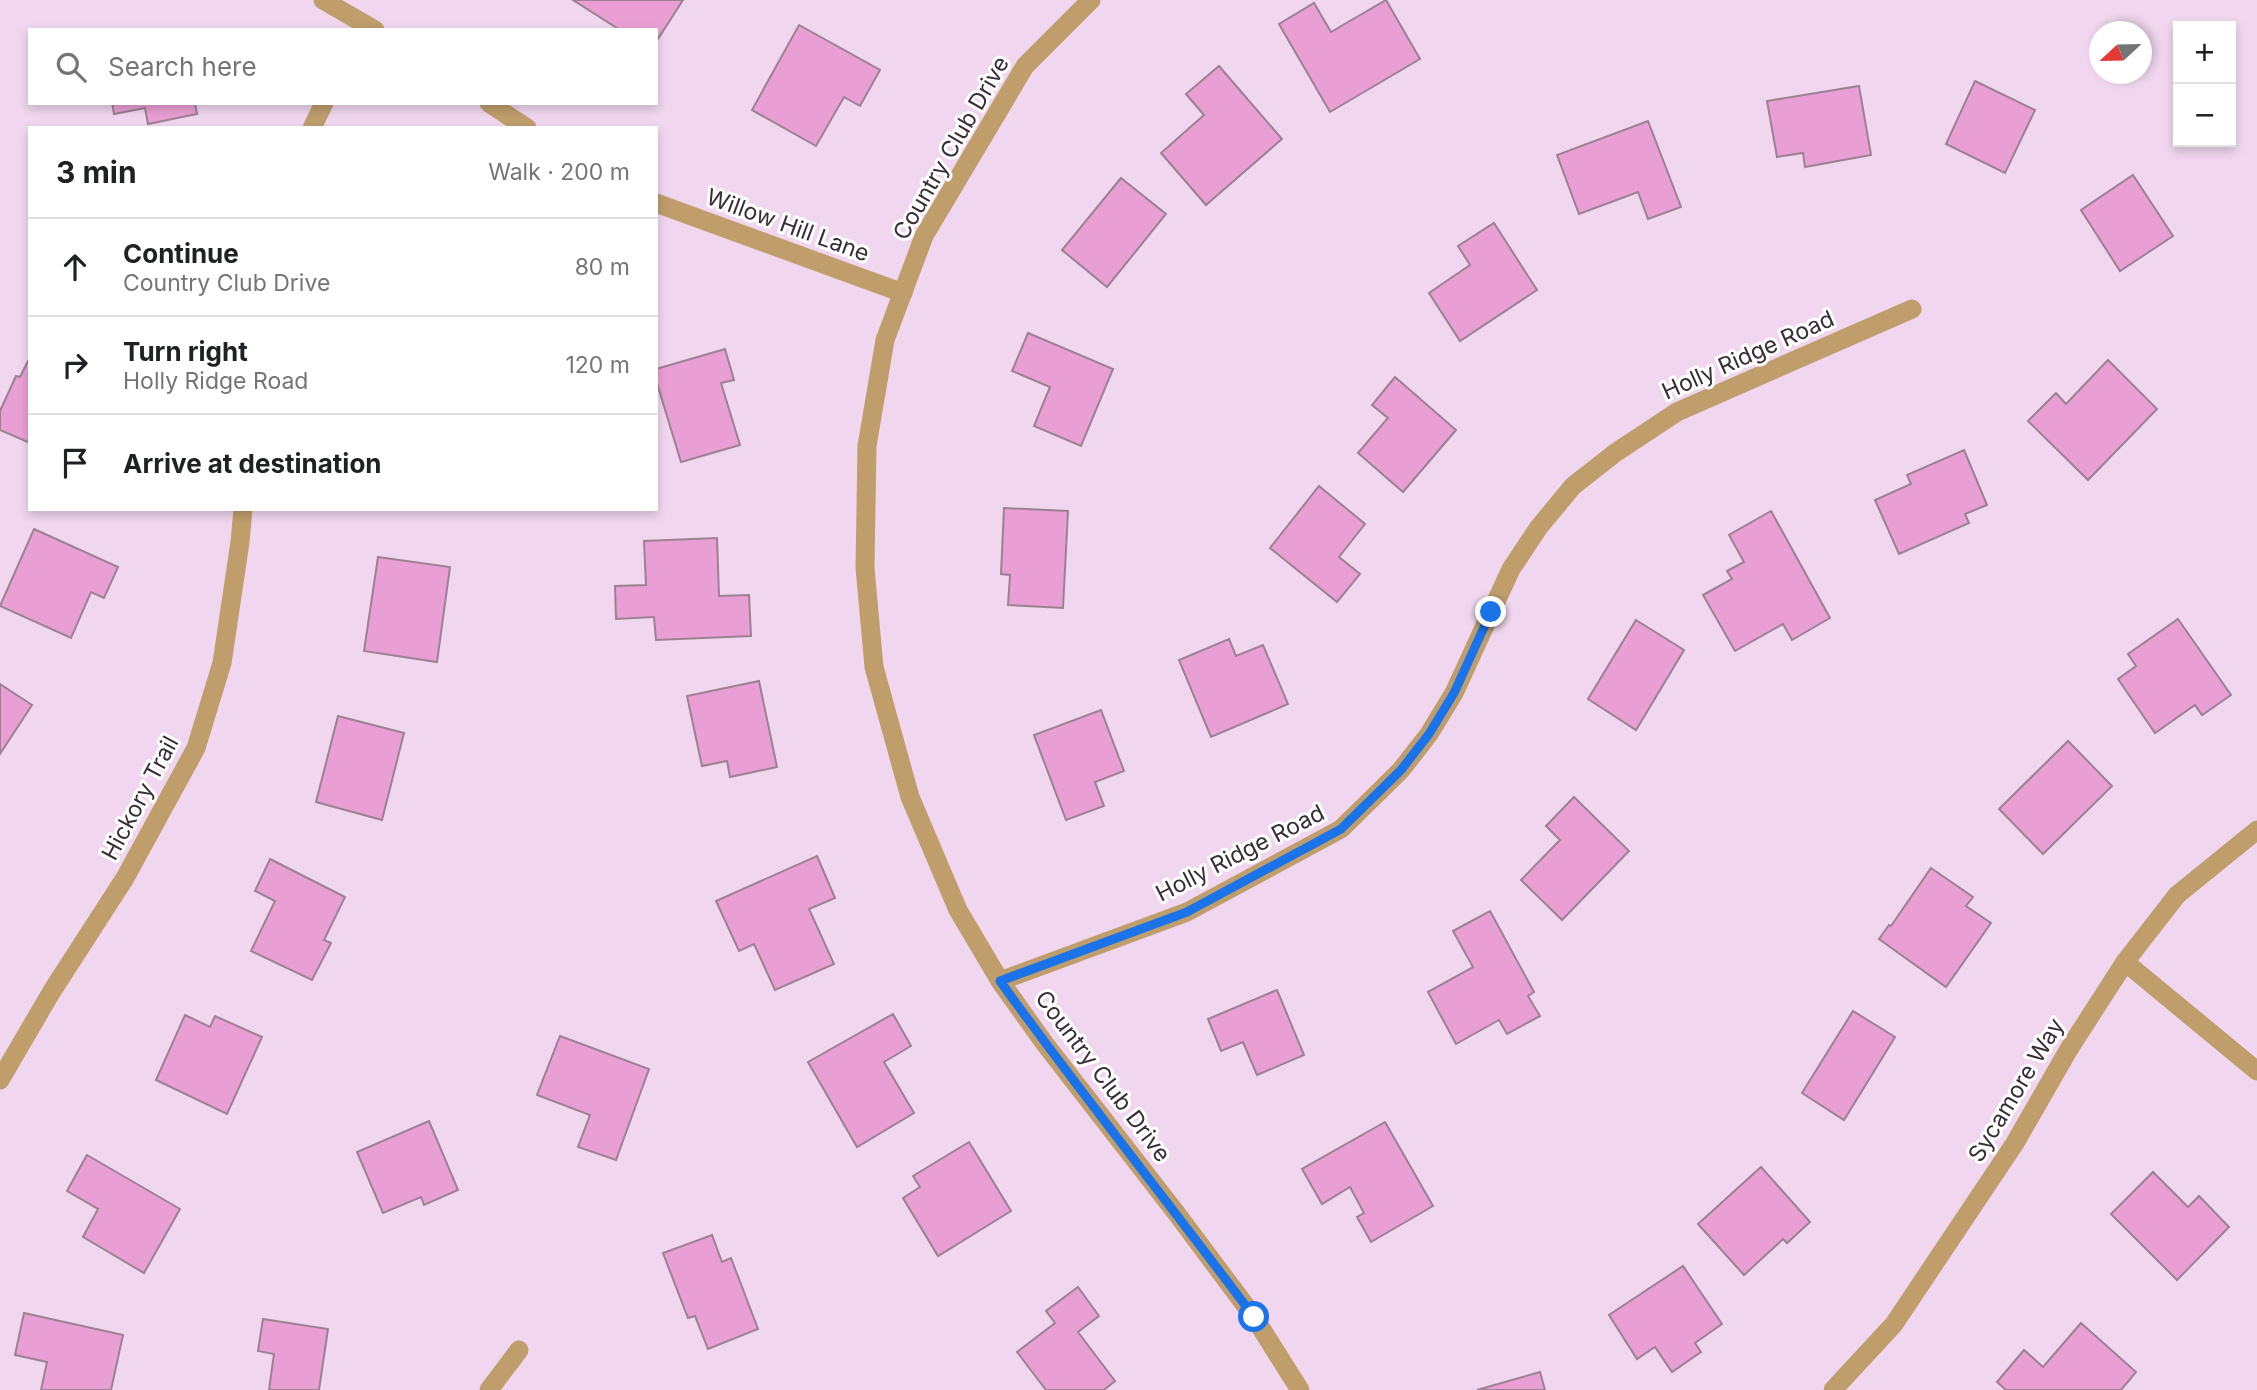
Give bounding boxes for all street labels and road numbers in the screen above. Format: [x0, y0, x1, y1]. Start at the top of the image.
street label: Country Club Drive [887, 51, 1015, 245]
street label: Willow Hill Lane [703, 183, 873, 267]
street label: Holly Ridge Road [1658, 304, 1838, 406]
street label: Hickory Trail [96, 731, 184, 865]
street label: Holly Ridge Road [1151, 798, 1329, 908]
street label: Country Club Drive [1029, 985, 1177, 1167]
street label: Sycamore Way [1962, 1013, 2070, 1167]

